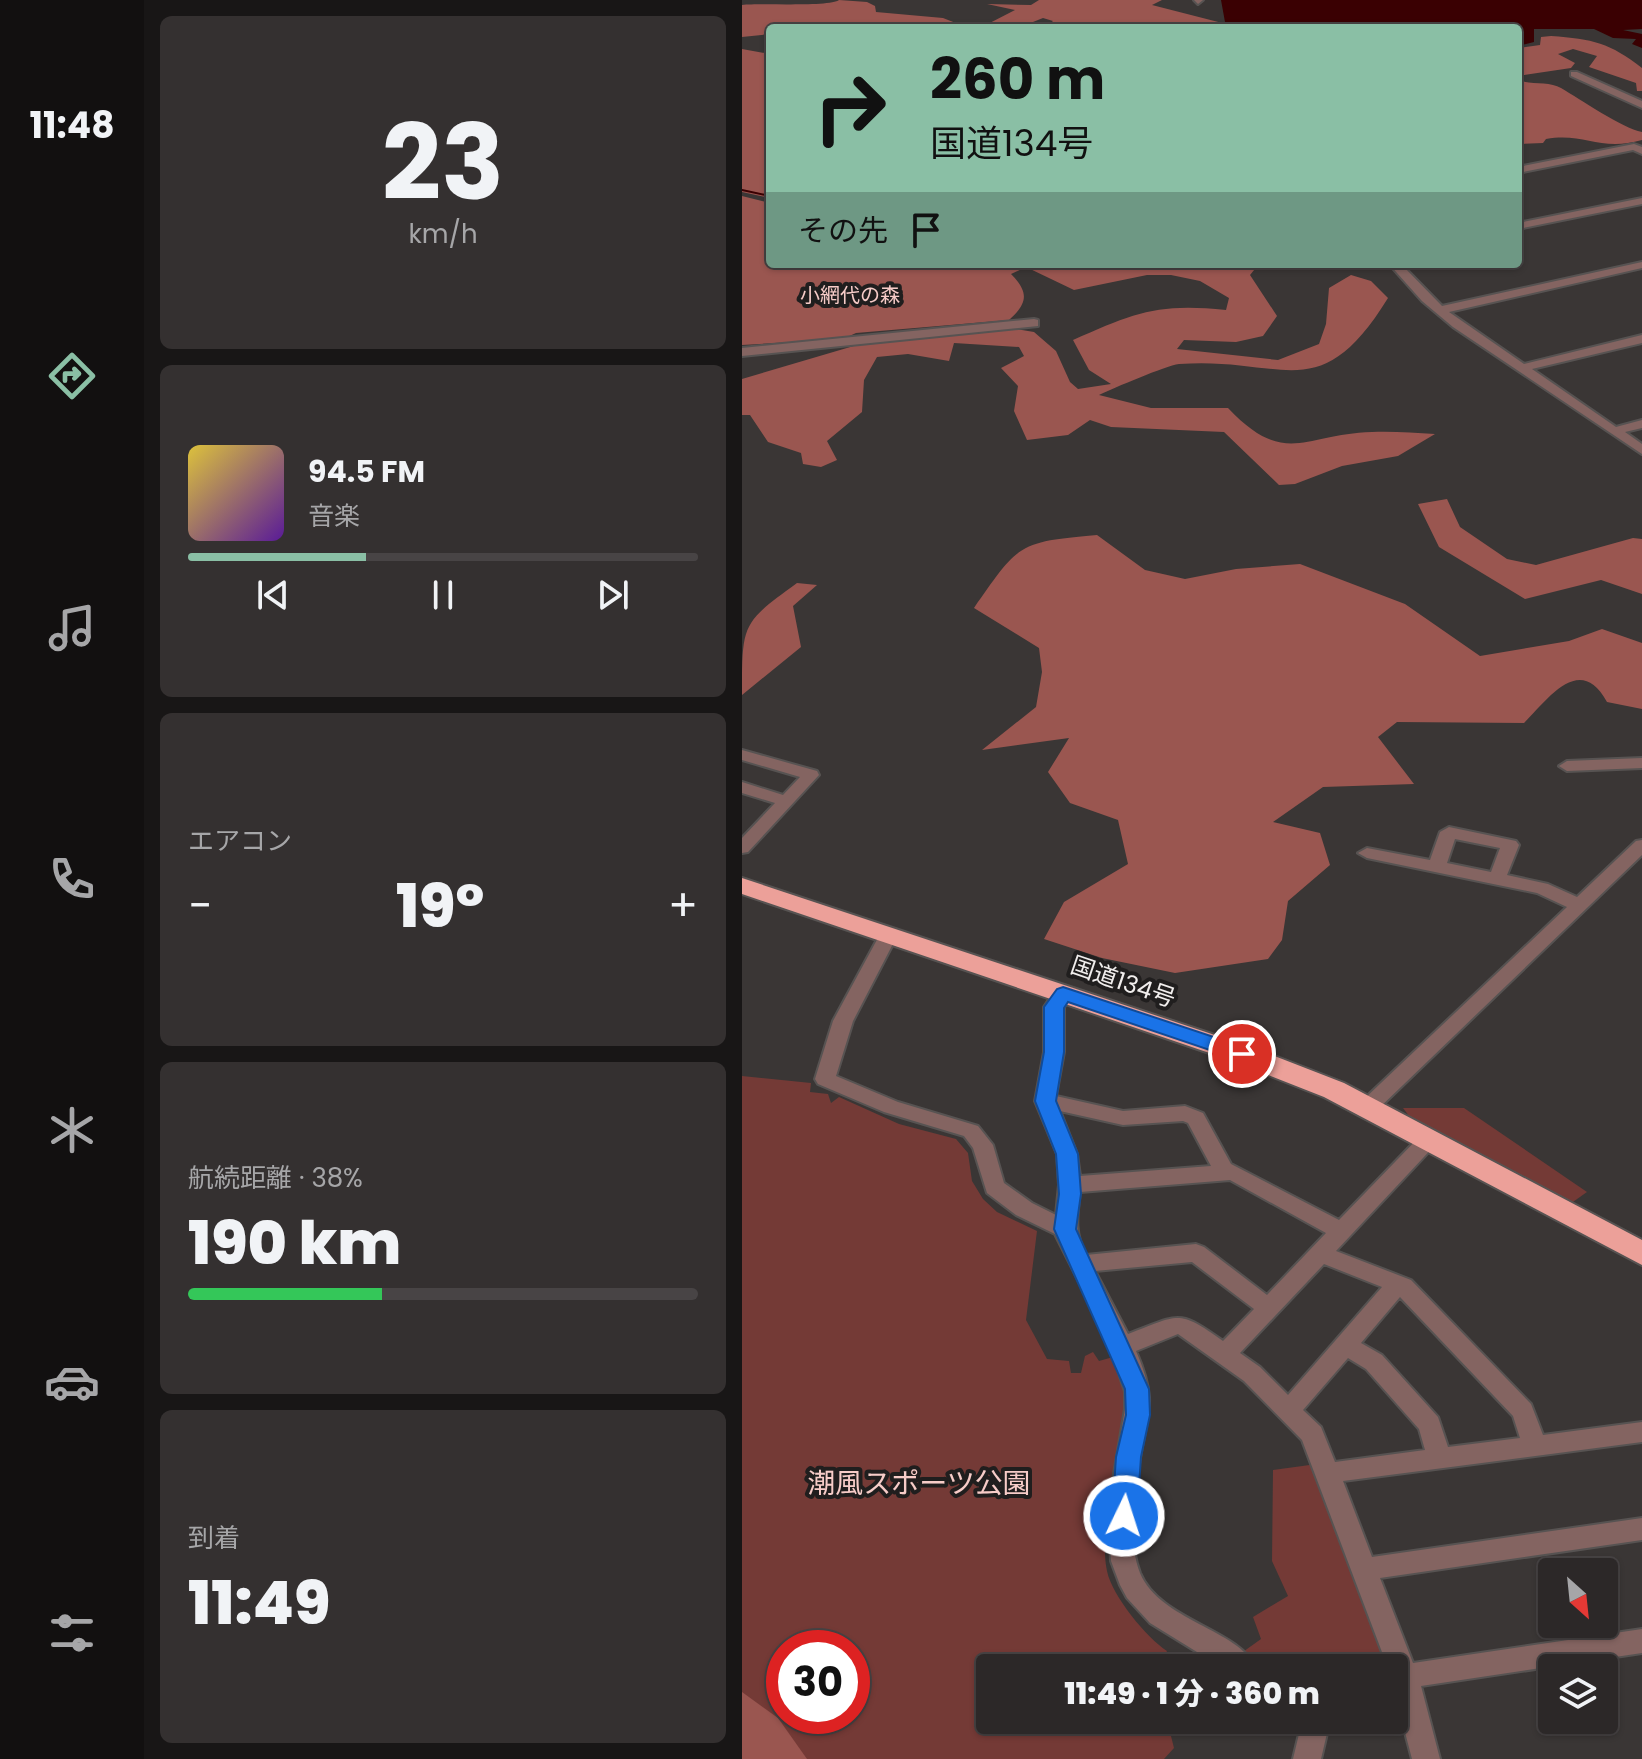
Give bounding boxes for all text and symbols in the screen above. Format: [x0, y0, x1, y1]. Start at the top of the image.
text: 260 m [930, 40, 1105, 119]
icon: right [798, 56, 902, 160]
text: 23 [382, 90, 504, 235]
text: 11:48 [30, 100, 115, 151]
text: 国道134号 [930, 118, 1093, 169]
icon: arrive [904, 208, 948, 252]
text: その先 [798, 209, 888, 252]
text: km/h [408, 216, 478, 252]
park label: 小網代の森 [800, 281, 900, 309]
icon: directions [44, 348, 100, 404]
text: 94.5 FM [308, 450, 425, 493]
text: 音楽 [308, 498, 360, 534]
icon: previous [251, 573, 295, 617]
icon: pause [421, 573, 465, 617]
icon: next [591, 573, 635, 617]
icon: music [44, 600, 100, 656]
text: エアコン [188, 823, 292, 859]
icon: phone [44, 851, 100, 907]
text: 19° [396, 864, 484, 948]
text: − [188, 875, 212, 936]
text: + [668, 875, 698, 936]
street label: 国道134号 [1066, 948, 1180, 1015]
pin [1208, 1020, 1276, 1088]
icon: arrive [1220, 1032, 1264, 1076]
icon: climate [44, 1102, 100, 1158]
text: 航続距離 · 38% [188, 1160, 363, 1196]
text: 190 km [188, 1201, 401, 1285]
icon: car [44, 1354, 100, 1410]
park label: 潮風スポーツ公園 [807, 1464, 1031, 1503]
position arrow [1082, 1474, 1166, 1558]
text: 到着 [188, 1520, 240, 1556]
north arrow [1538, 1558, 1618, 1638]
map controls [1538, 1558, 1618, 1734]
text: 11:49 [188, 1561, 330, 1645]
icon: filters [44, 1605, 100, 1661]
speed limit sign: 30 [766, 1630, 870, 1734]
button: layers [1538, 1654, 1618, 1734]
text: 11:49 · 1 分 · 360 m [1064, 1672, 1320, 1715]

